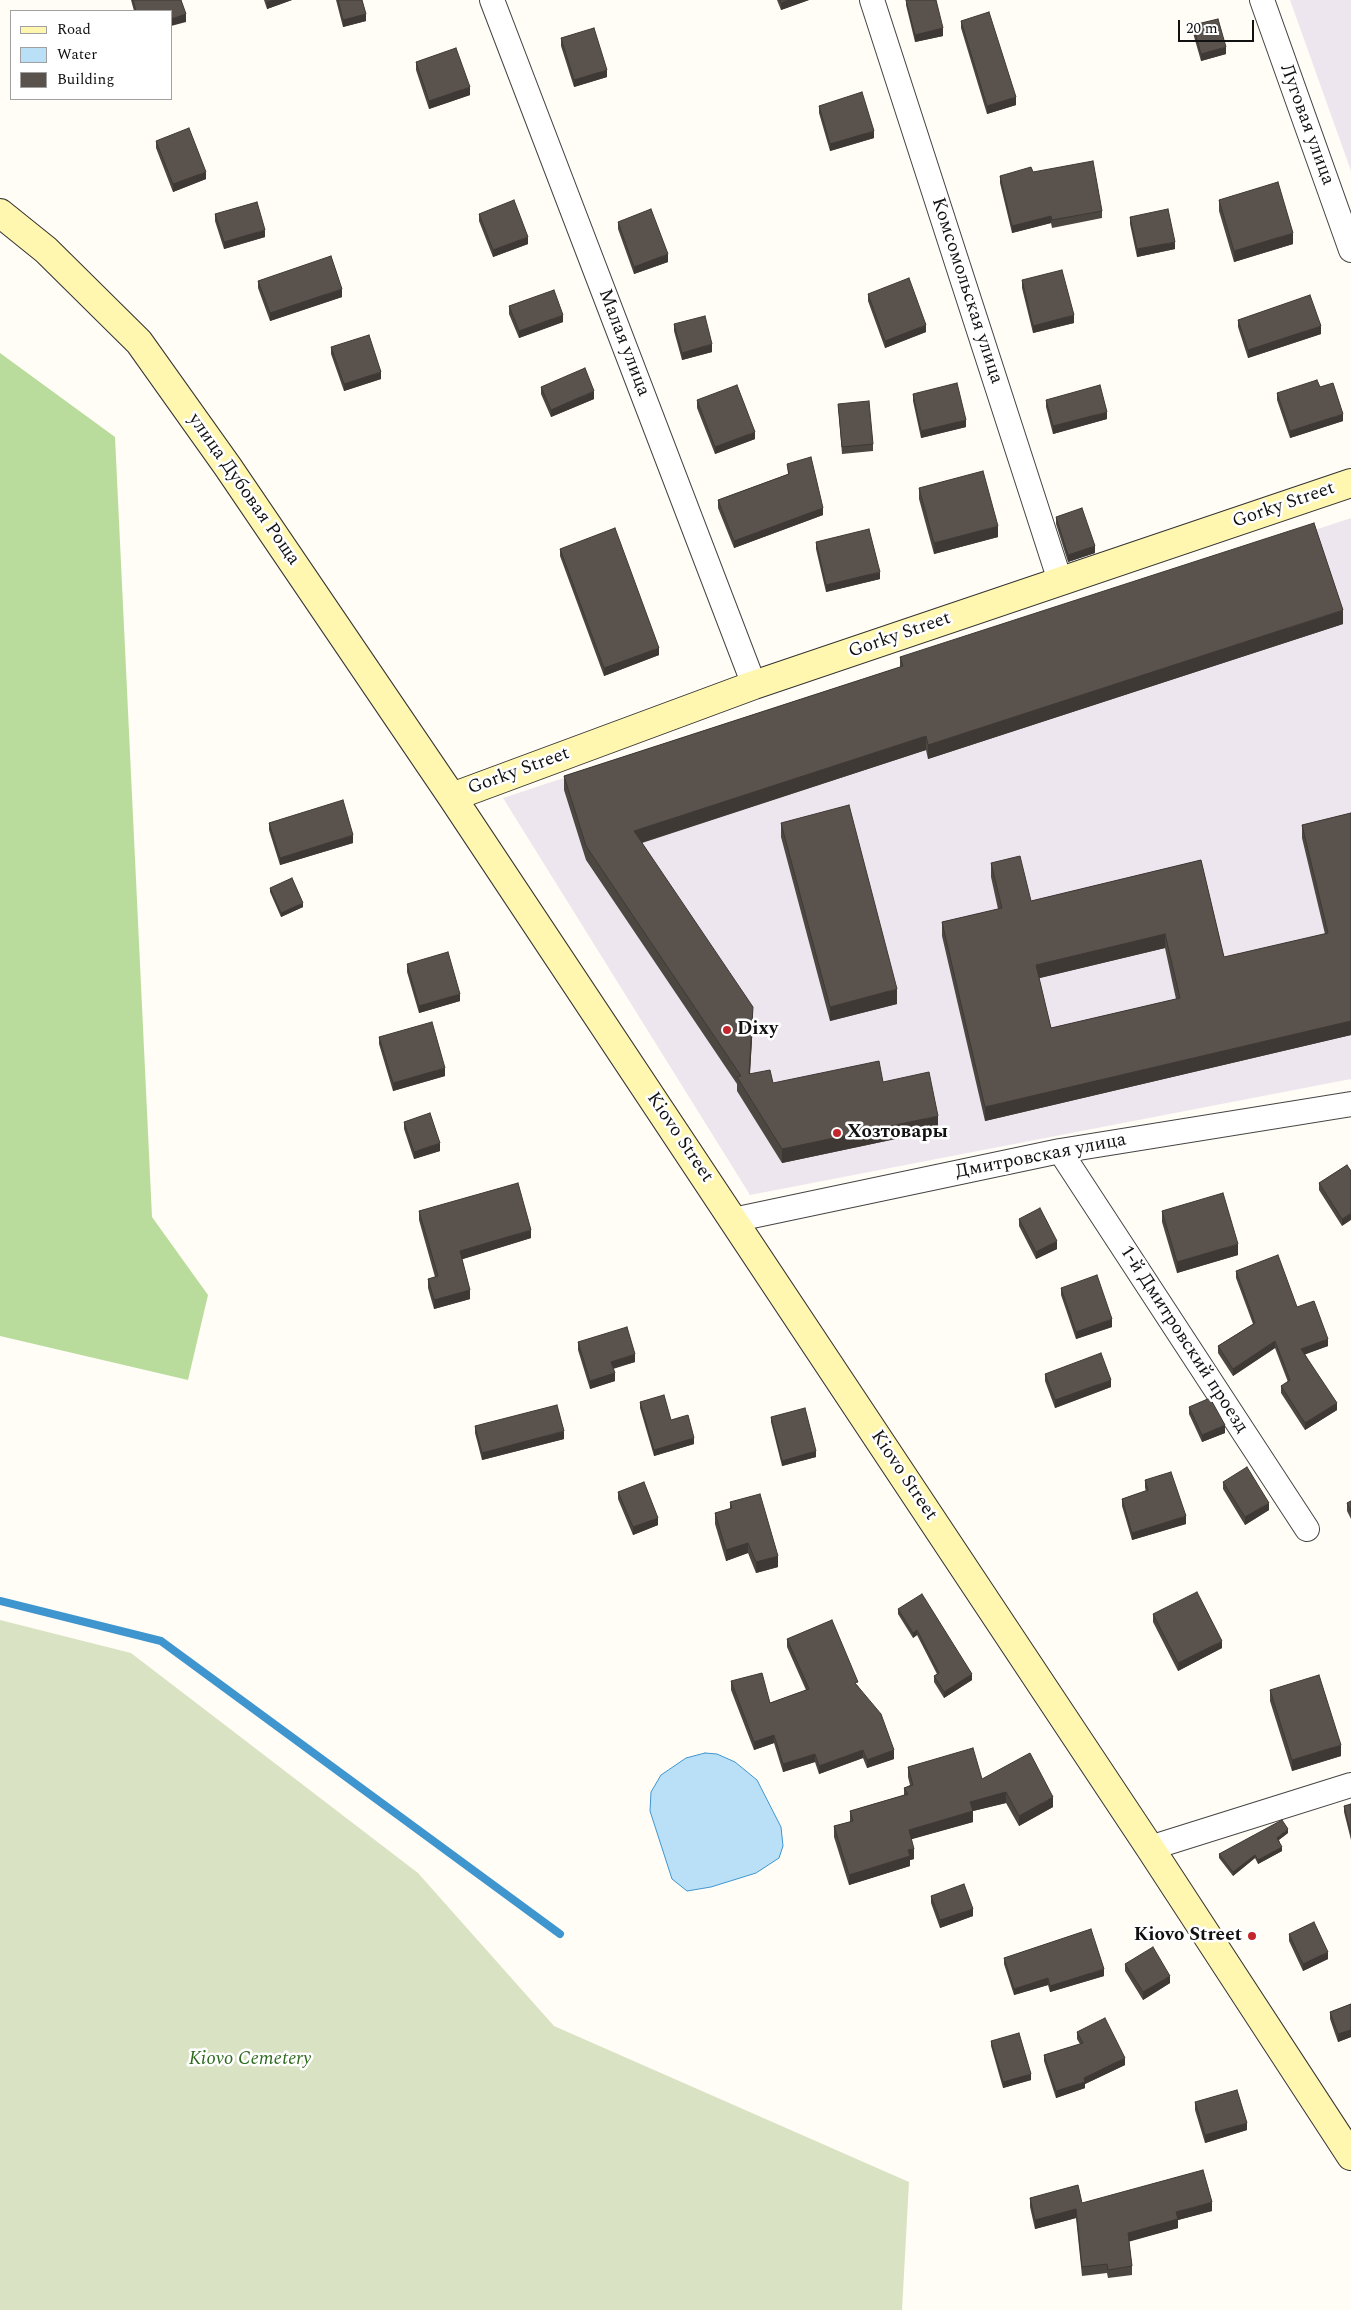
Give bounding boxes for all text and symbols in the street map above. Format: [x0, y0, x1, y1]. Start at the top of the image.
legend [10, 10, 172, 100]
scale bar [1181, 10, 1257, 42]
text: 20 m [1186, 17, 1218, 40]
text: Road [57, 18, 91, 41]
text: Water [57, 43, 97, 66]
street label: Луговая улица [1274, 61, 1338, 189]
text: Building [57, 68, 114, 91]
street label: Комсомольская улица [925, 195, 1007, 387]
street label: Малая улица [592, 286, 654, 400]
street label: улица Дубовая Роща [182, 410, 304, 570]
street label: Gorky Street [1230, 478, 1338, 534]
street label: Gorky Street [846, 608, 954, 664]
street label: Gorky Street [465, 743, 573, 801]
place label: Dixy [737, 1019, 778, 1041]
marker: Dixy [721, 1024, 733, 1036]
street label: Kiovo Street [641, 1089, 717, 1187]
place label: Хозтовары [847, 1122, 948, 1144]
marker: Хозтовары [831, 1127, 843, 1139]
street label: Дмитровская улица [954, 1129, 1128, 1185]
street label: 1-й Дмитровский проезд [1114, 1242, 1252, 1438]
street label: Kiovo Street [865, 1427, 941, 1525]
place label: Kiovo Street [1134, 1925, 1242, 1947]
marker: Kiovo Street [1246, 1930, 1258, 1942]
park label: Kiovo Cemetery [189, 2049, 311, 2071]

